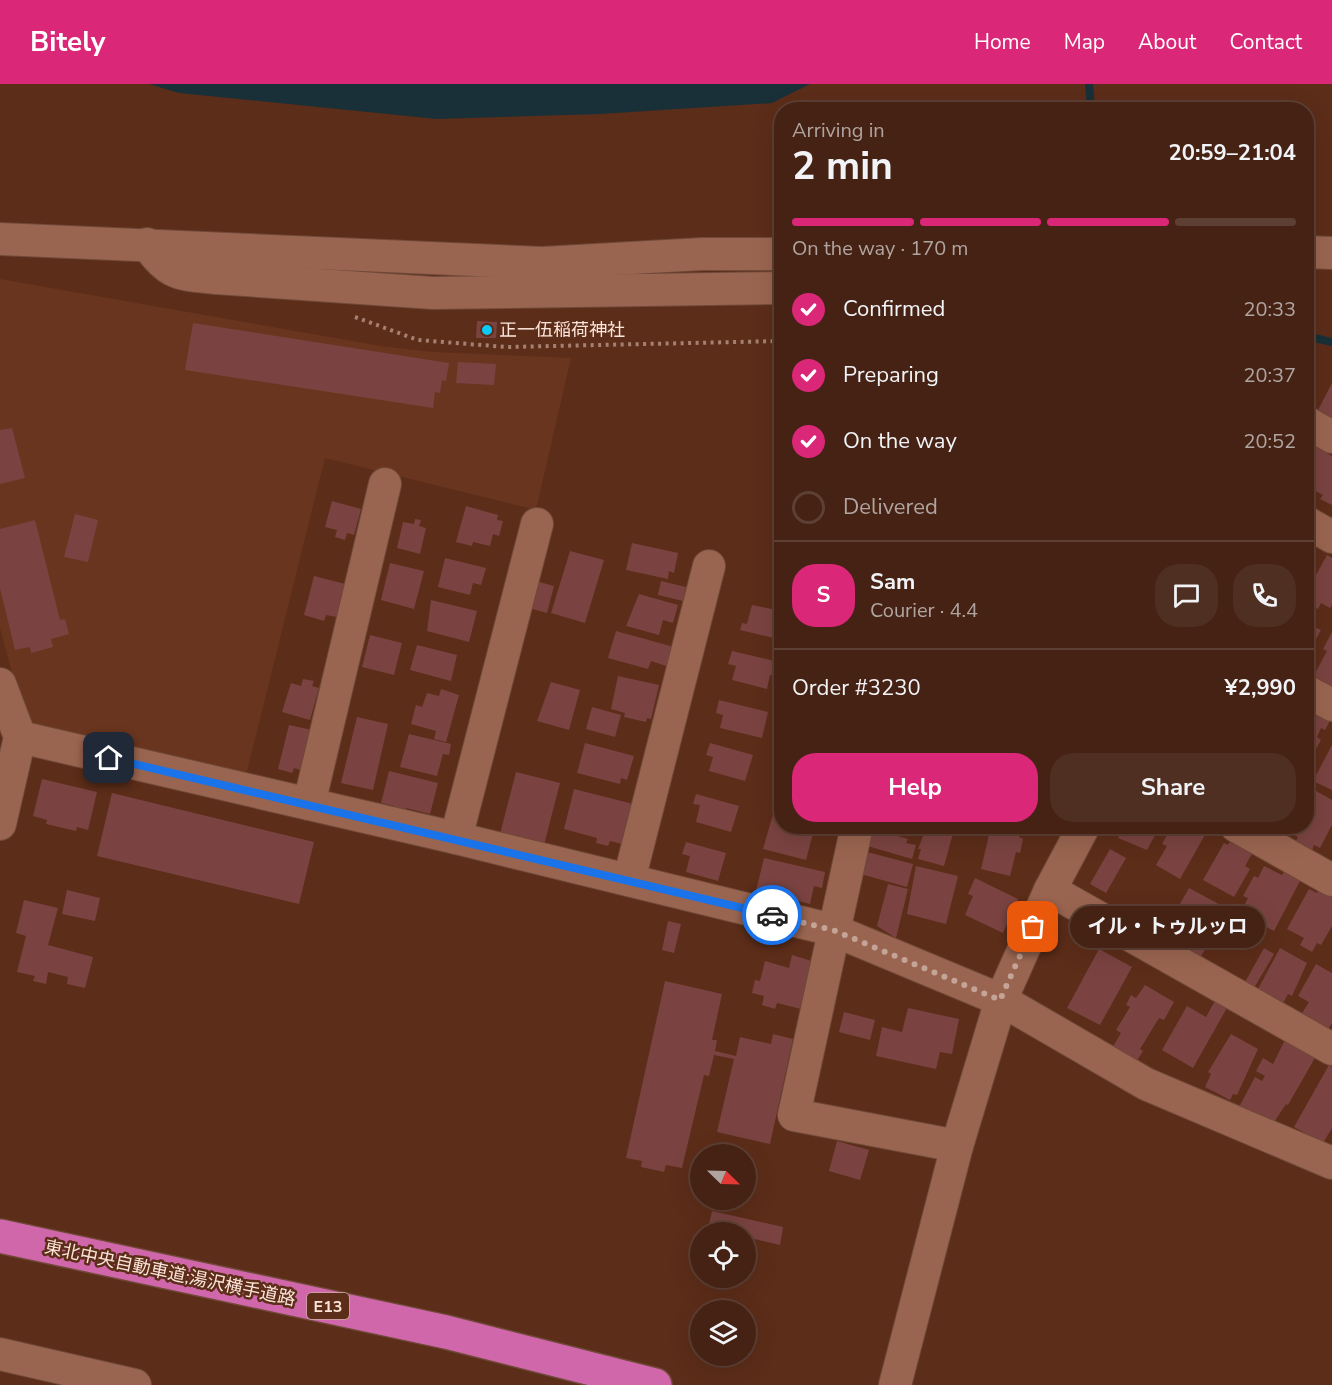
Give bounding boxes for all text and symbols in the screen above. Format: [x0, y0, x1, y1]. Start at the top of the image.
text: Bitely [30, 23, 106, 61]
text: Home [974, 28, 1031, 56]
text: Map [1064, 28, 1105, 56]
text: About [1138, 28, 1196, 56]
text: Contact [1229, 28, 1302, 56]
text: Arriving in [792, 117, 885, 144]
text: 20:59–21:04 [1168, 138, 1296, 168]
text: 2 min [792, 140, 893, 193]
text: On the way · 170 m [792, 235, 968, 262]
icon: check [792, 293, 825, 326]
text: Confirmed [843, 294, 945, 324]
text: 20:33 [1243, 296, 1296, 323]
place label: 正一伍稲荷神社 [499, 318, 625, 342]
marker: 正一伍稲荷神社 [480, 323, 494, 337]
icon: check [792, 359, 825, 392]
text: Preparing [843, 360, 939, 390]
text: 20:37 [1243, 362, 1296, 389]
icon: check [792, 425, 825, 458]
text: On the way [843, 426, 957, 456]
text: 20:52 [1243, 428, 1296, 455]
text: Delivered [843, 492, 938, 522]
button: chat [1155, 564, 1218, 627]
button: phone [1233, 564, 1296, 627]
text: Sam [870, 567, 915, 597]
text: S [817, 580, 830, 610]
text: Courier · 4.4 [870, 597, 978, 624]
text: Order #3230 [792, 673, 921, 703]
text: ¥2,990 [1225, 673, 1296, 703]
pin [83, 732, 134, 783]
icon: home [92, 741, 125, 774]
button: Help [792, 753, 1038, 822]
button: Share [1050, 753, 1296, 822]
courier [742, 885, 802, 945]
icon: car [756, 899, 789, 932]
pin [1007, 901, 1058, 952]
callout: イル・トゥルッロ [1069, 906, 1264, 948]
icon: bag [1016, 910, 1049, 943]
text: イル・トゥルッロ [1088, 913, 1248, 940]
north arrow [690, 1144, 756, 1210]
map controls [690, 1144, 756, 1366]
button: locate [690, 1222, 756, 1288]
street label: 東北中央自動車道;湯沢横手道路 [42, 1235, 298, 1311]
road number: E13 [307, 1293, 349, 1319]
button: layers [690, 1300, 756, 1366]

